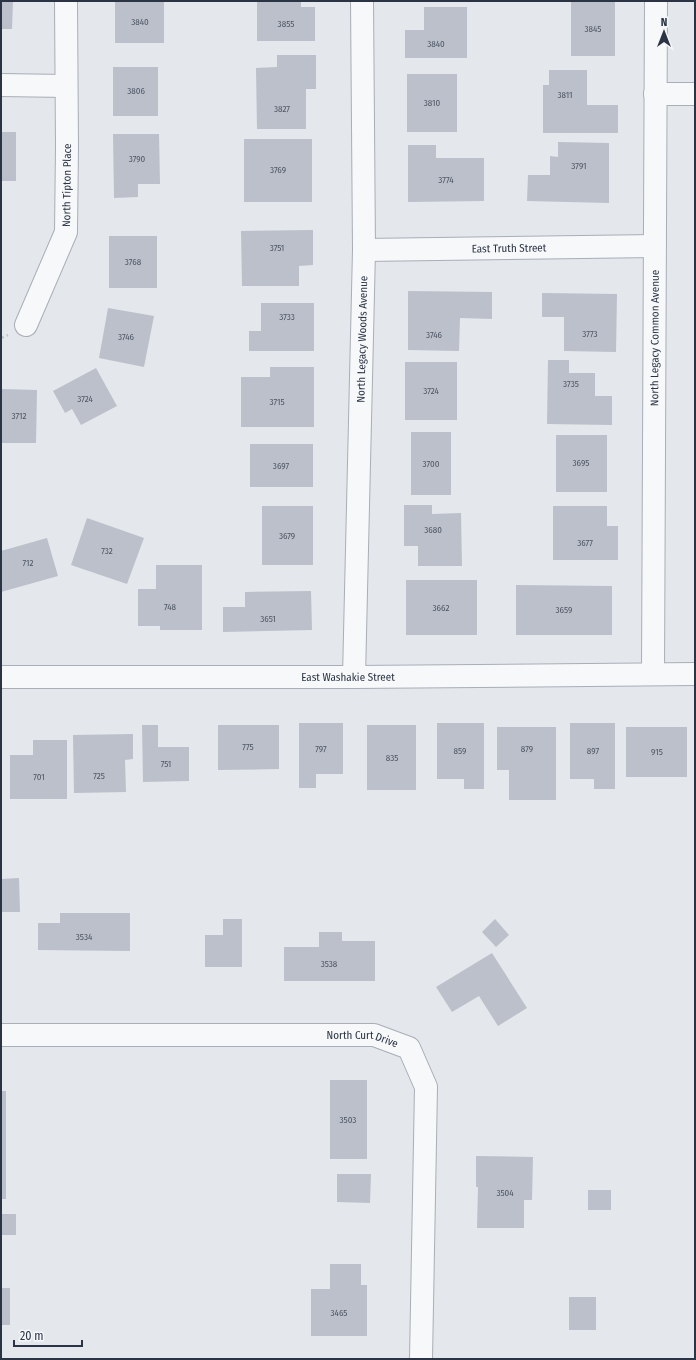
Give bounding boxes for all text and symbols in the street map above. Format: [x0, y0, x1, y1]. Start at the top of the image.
north arrow [644, 12, 684, 52]
text: N [661, 16, 667, 29]
house number: 3840 [131, 17, 149, 27]
house number: 3855 [278, 19, 294, 29]
house number: 3845 [585, 24, 601, 34]
house number: 3840 [427, 39, 445, 49]
house number: 3806 [127, 86, 145, 96]
house number: 3811 [557, 90, 573, 100]
house number: 3810 [424, 98, 441, 108]
house number: 3827 [274, 104, 290, 114]
street label: North Tipton Place [60, 143, 74, 227]
house number: 3790 [129, 154, 146, 164]
house number: 3791 [571, 161, 587, 171]
house number: 3769 [270, 165, 286, 175]
house number: 3774 [438, 175, 454, 185]
street label: East Truth Street [472, 241, 547, 255]
house number: 3751 [270, 243, 284, 253]
house number: 3768 [125, 257, 142, 267]
street label: North Legacy Common Avenue [648, 270, 661, 406]
street label: North Legacy Woods Avenue [354, 275, 370, 403]
house number: 3733 [279, 312, 295, 322]
house number: 3773 [582, 329, 598, 339]
house number: 3746 [426, 330, 443, 340]
house number: 3746 [118, 332, 135, 342]
house number: 3735 [563, 379, 579, 389]
house number: 3724 [423, 386, 439, 396]
house number: 3724 [77, 394, 93, 404]
house number: 3715 [269, 397, 285, 407]
house number: 3712 [11, 411, 27, 421]
house number: 3695 [573, 458, 589, 468]
house number: 3700 [423, 459, 440, 469]
house number: 3697 [273, 461, 289, 471]
house number: 3680 [424, 525, 442, 535]
house number: 3679 [279, 531, 295, 541]
house number: 3677 [577, 538, 593, 548]
house number: 732 [101, 546, 113, 556]
house number: 712 [22, 558, 34, 568]
house number: 748 [164, 602, 177, 612]
house number: 3662 [433, 603, 449, 613]
house number: 3659 [556, 605, 572, 615]
house number: 3651 [260, 614, 276, 624]
street label: East Washakie Street [301, 670, 395, 684]
house number: 775 [242, 742, 254, 752]
house number: 797 [315, 744, 327, 754]
house number: 879 [521, 744, 533, 754]
house number: 859 [454, 746, 466, 756]
house number: 897 [587, 746, 599, 756]
house number: 915 [651, 747, 663, 757]
house number: 835 [386, 753, 398, 763]
house number: 751 [161, 759, 171, 769]
house number: 725 [93, 771, 105, 781]
house number: 701 [33, 772, 45, 782]
house number: 3534 [76, 932, 93, 942]
house number: 3538 [321, 959, 338, 969]
street label: North Curt Drive [327, 1029, 400, 1050]
house number: 3503 [340, 1115, 356, 1125]
house number: 3504 [496, 1188, 514, 1198]
house number: 3465 [331, 1308, 347, 1318]
scale bar [14, 1322, 82, 1348]
text: 20 m [20, 1329, 44, 1343]

